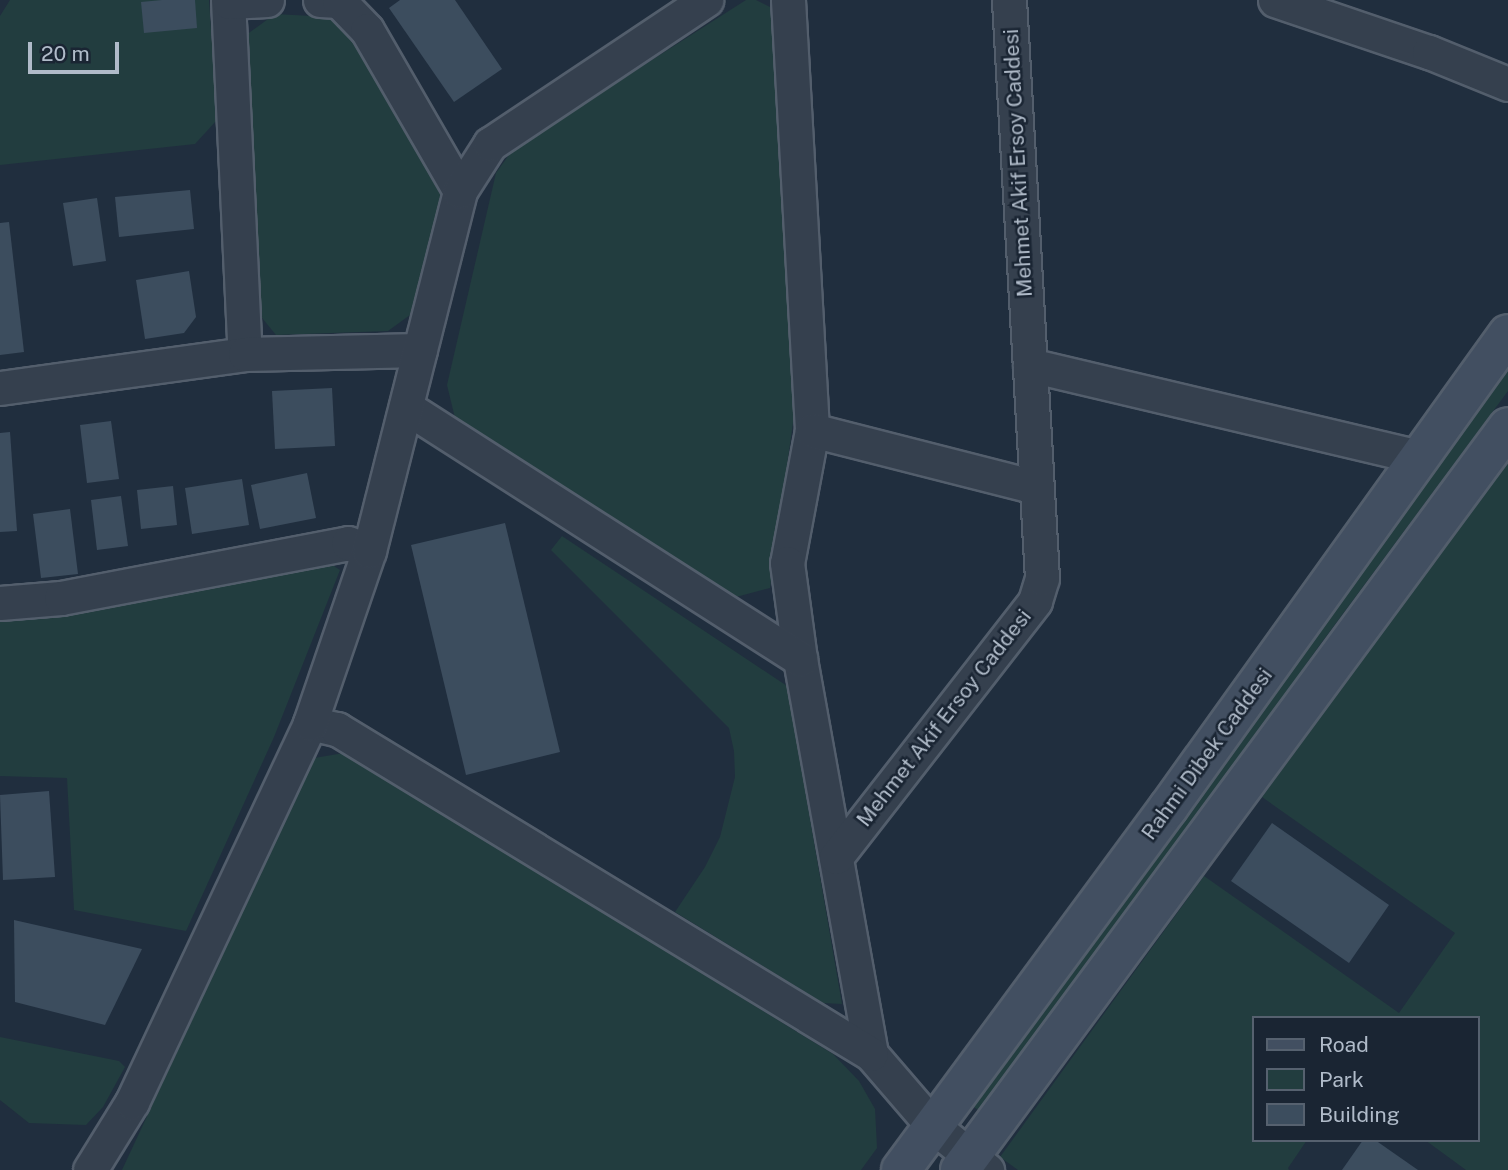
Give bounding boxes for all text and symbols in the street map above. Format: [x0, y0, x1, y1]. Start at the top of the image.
scale bar [32, 28, 122, 72]
street label: Mehmet Akif Ersoy Caddesi [998, 28, 1038, 298]
text: 20 m [41, 41, 90, 66]
street label: Mehmet Akif Ersoy Caddesi [851, 604, 1037, 832]
street label: Rahmi Dibek Caddesi [1136, 663, 1278, 845]
legend [1252, 1016, 1480, 1142]
text: Road [1319, 1032, 1369, 1057]
text: Park [1319, 1067, 1364, 1092]
text: Building [1319, 1102, 1400, 1127]

